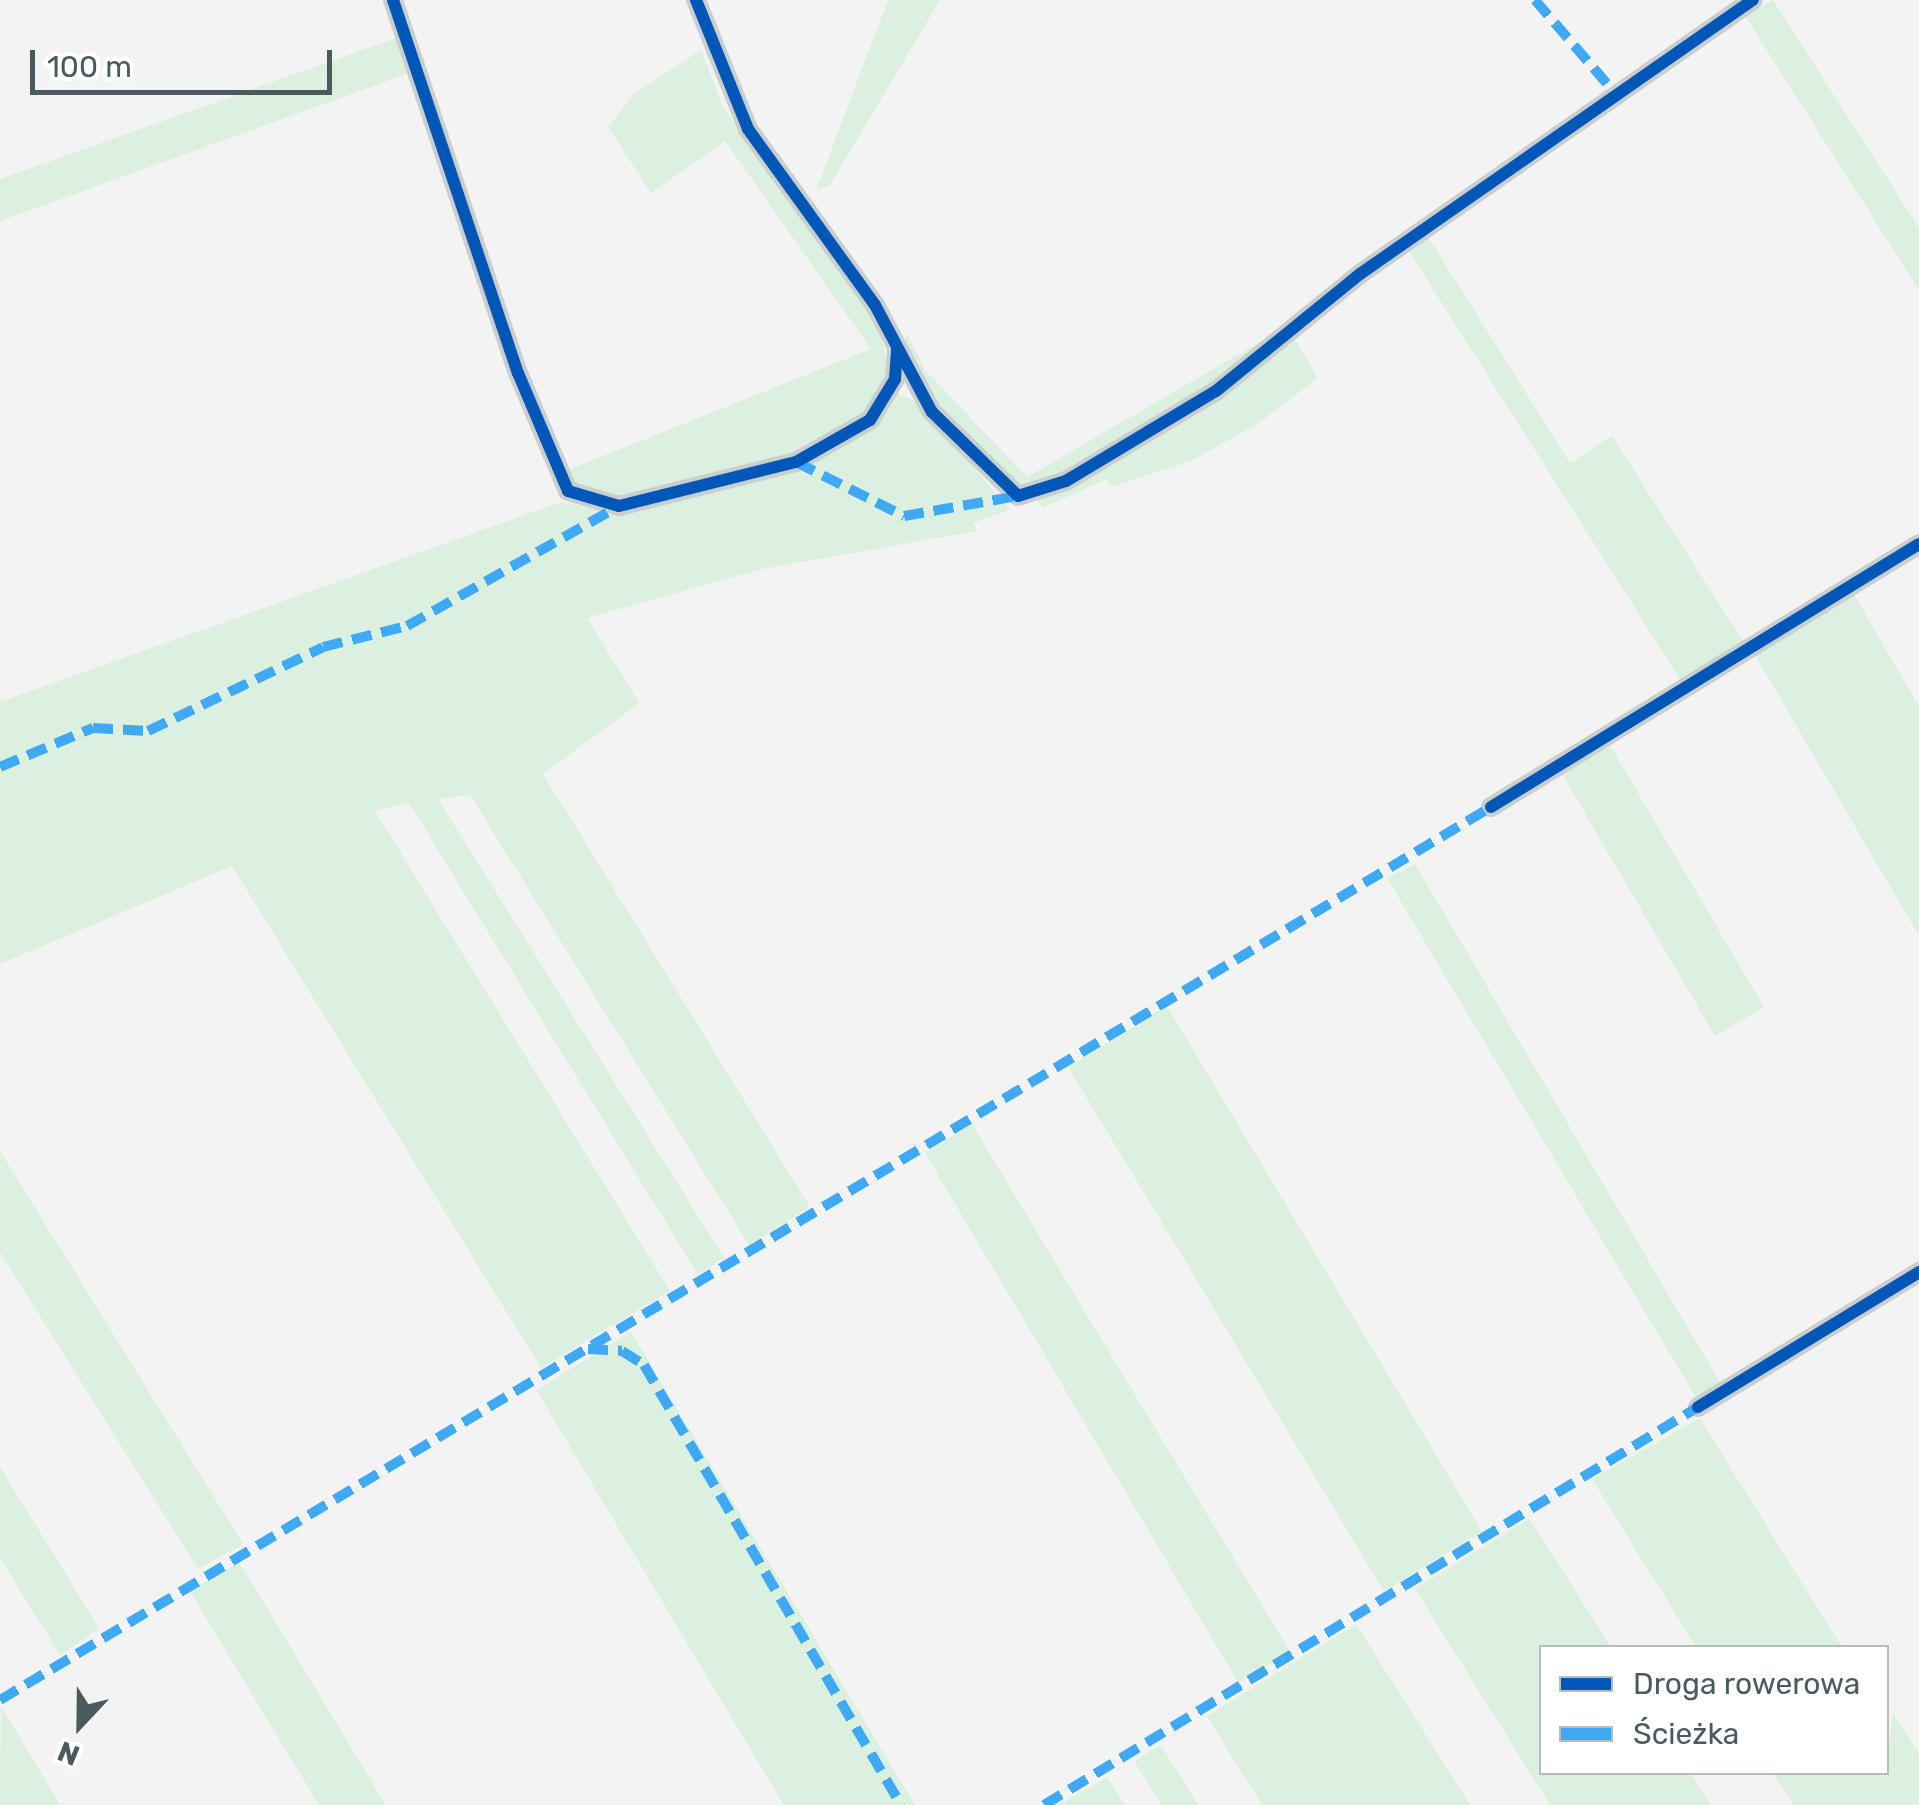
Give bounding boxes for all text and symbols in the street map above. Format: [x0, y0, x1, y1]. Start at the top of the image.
scale bar [35, 30, 338, 92]
text: 100 m [47, 49, 132, 85]
legend [1539, 1645, 1889, 1775]
text: Droga rowerowa [1633, 1666, 1860, 1702]
north arrow [30, 1675, 130, 1775]
text: Ścieżka [1633, 1716, 1739, 1752]
text: N [53, 1734, 84, 1772]

